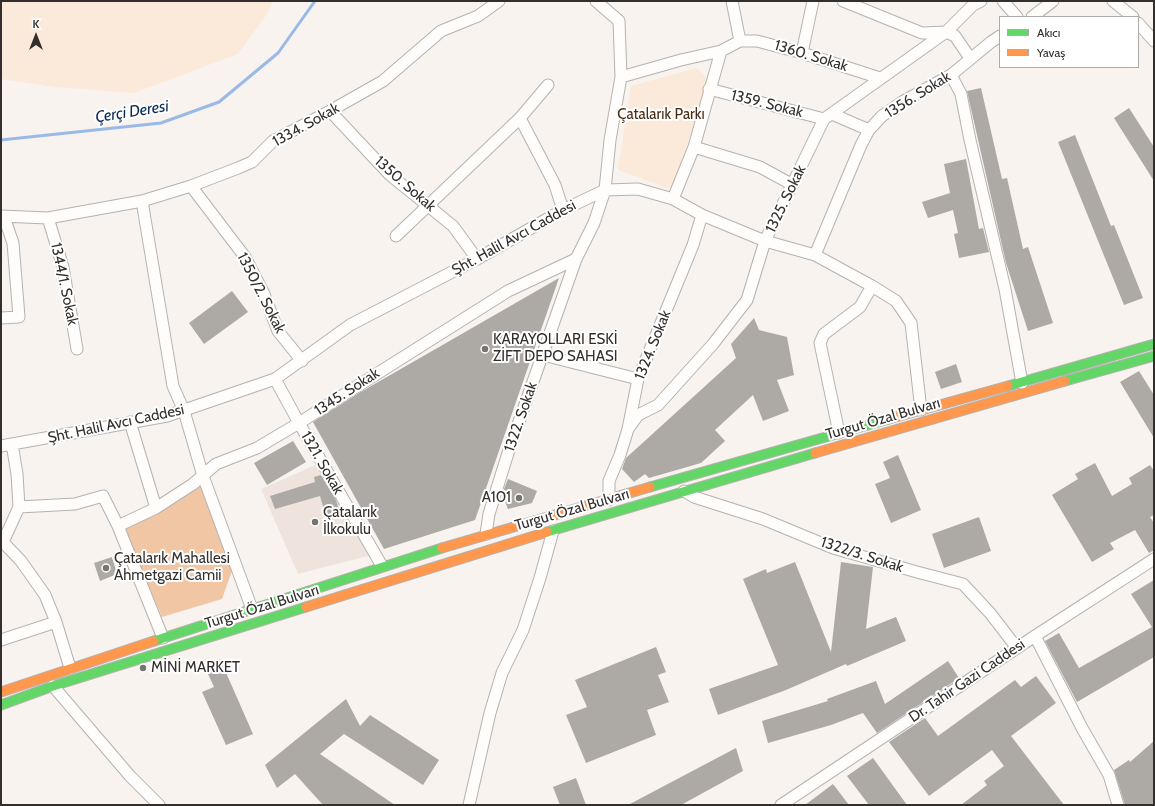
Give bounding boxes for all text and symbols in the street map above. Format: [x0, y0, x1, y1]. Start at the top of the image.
north arrow [16, 16, 56, 56]
legend [999, 16, 1139, 68]
text: K [33, 17, 39, 31]
text: Akıcı [1037, 25, 1060, 40]
street label: 1360. Sokak [772, 36, 850, 76]
text: Yavaş [1037, 45, 1065, 60]
street label: 1356. Sokak [882, 68, 954, 122]
street label: 1359. Sokak [729, 86, 805, 122]
water label: Çerçi Deresi [94, 97, 170, 127]
street label: 1334. Sokak [269, 99, 343, 151]
park label: Çatalarık Parkı [617, 106, 705, 124]
street label: 1350. Sokak [371, 152, 439, 216]
street label: 1325. Sokak [762, 162, 810, 236]
street label: Şht. Halil Avcı Caddesi [449, 196, 579, 280]
street label: 1344/1. Sokak [46, 241, 82, 327]
street label: 1350/2. Sokak [233, 250, 289, 336]
street label: 1324. Sokak [631, 308, 675, 382]
place label: KARAYOLLARI ESKİ ZİFT DEPO SAHASI [493, 331, 618, 366]
marker: KARAYOLLARI ESKİ ZİFT DEPO SAHASI [480, 344, 490, 354]
street label: 1345. Sokak [311, 364, 383, 420]
street label: 1322. Sokak [501, 380, 541, 454]
street label: Turgut Özal Bulvarı [824, 394, 942, 444]
street label: Şht. Halil Avcı Caddesi [46, 401, 186, 447]
street label: 1321. Sokak [297, 428, 347, 498]
street label: Turgut Özal Bulvarı [513, 485, 631, 535]
place label: A101 [482, 489, 511, 507]
marker: A101 [514, 493, 524, 503]
place label: Çatalarık İlkokulu [323, 504, 377, 539]
marker: Çatalarık İlkokulu [310, 517, 320, 527]
street label: 1322/3. Sokak [818, 533, 906, 577]
place label: Çatalarık Mahallesi Ahmetgazi Camii [114, 550, 230, 585]
marker: Çatalarık Mahallesi Ahmetgazi Camii [101, 563, 111, 573]
street label: Turgut Özal Bulvarı [203, 581, 321, 633]
street label: Dr. Tahir Gazi Caddesi [905, 635, 1029, 727]
place label: MİNİ MARKET [151, 659, 240, 677]
marker: MİNİ MARKET [138, 663, 148, 673]

